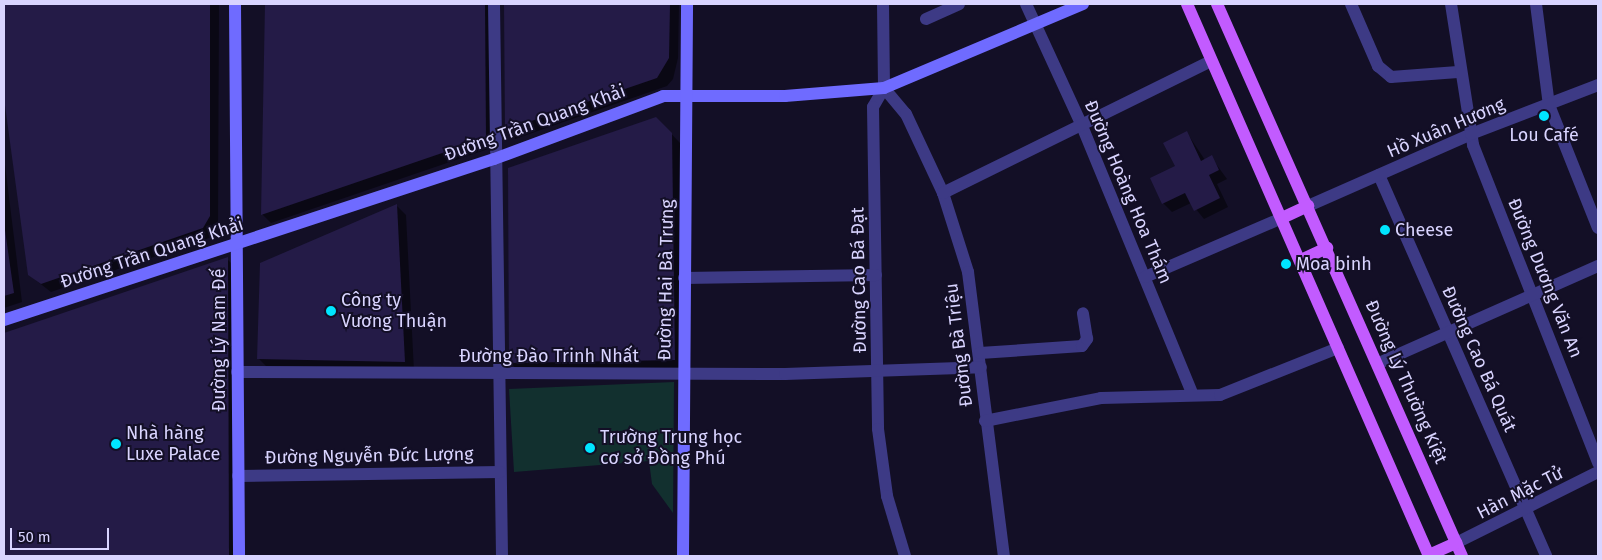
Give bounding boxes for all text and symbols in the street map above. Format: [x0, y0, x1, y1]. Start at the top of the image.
street label: Đường Trần Quang Khải [441, 80, 629, 166]
street label: Hồ Xuân Hương [1384, 93, 1508, 163]
street label: Đường Hoàng Hoa Thám [1080, 97, 1176, 287]
marker: Lou Café [1538, 110, 1550, 122]
place label: Lou Café [1509, 124, 1579, 146]
street label: Đường Dương Văn An [1503, 195, 1587, 361]
street label: Đường Hai Bà Trưng [654, 199, 678, 361]
street label: Đường Cao Bá Đạt [847, 207, 871, 353]
street label: Đường Trần Quang Khải [58, 213, 246, 293]
place label: Cheese [1395, 219, 1453, 241]
marker: Cheese [1379, 224, 1391, 236]
place label: Moa binh [1296, 253, 1372, 275]
marker: Moa binh [1280, 258, 1292, 270]
street label: Đường Lý Nam Đế [208, 269, 230, 411]
street label: Đường Bà Triệu [941, 282, 977, 408]
street label: Đường Cao Bá Quát [1437, 283, 1521, 435]
place label: Công ty Vương Thuận [341, 290, 447, 332]
street label: Đường Lý Thường Kiệt [1360, 297, 1452, 467]
marker: Công ty Vương Thuận [325, 305, 337, 317]
street label: Đường Đào Trinh Nhất [459, 345, 639, 367]
place label: Nhà hàng Luxe Palace [126, 423, 220, 466]
place label: Trường Trung học cơ sở Đồng Phú [600, 427, 742, 469]
marker: Nhà hàng Luxe Palace [110, 438, 122, 450]
marker: Trường Trung học cơ sở Đồng Phú [584, 442, 596, 454]
street label: Đường Nguyễn Đức Lượng [264, 443, 474, 469]
street label: Hàn Mặc Tử [1473, 462, 1567, 524]
scale bar [12, 518, 111, 550]
text: 50 m [18, 528, 51, 546]

